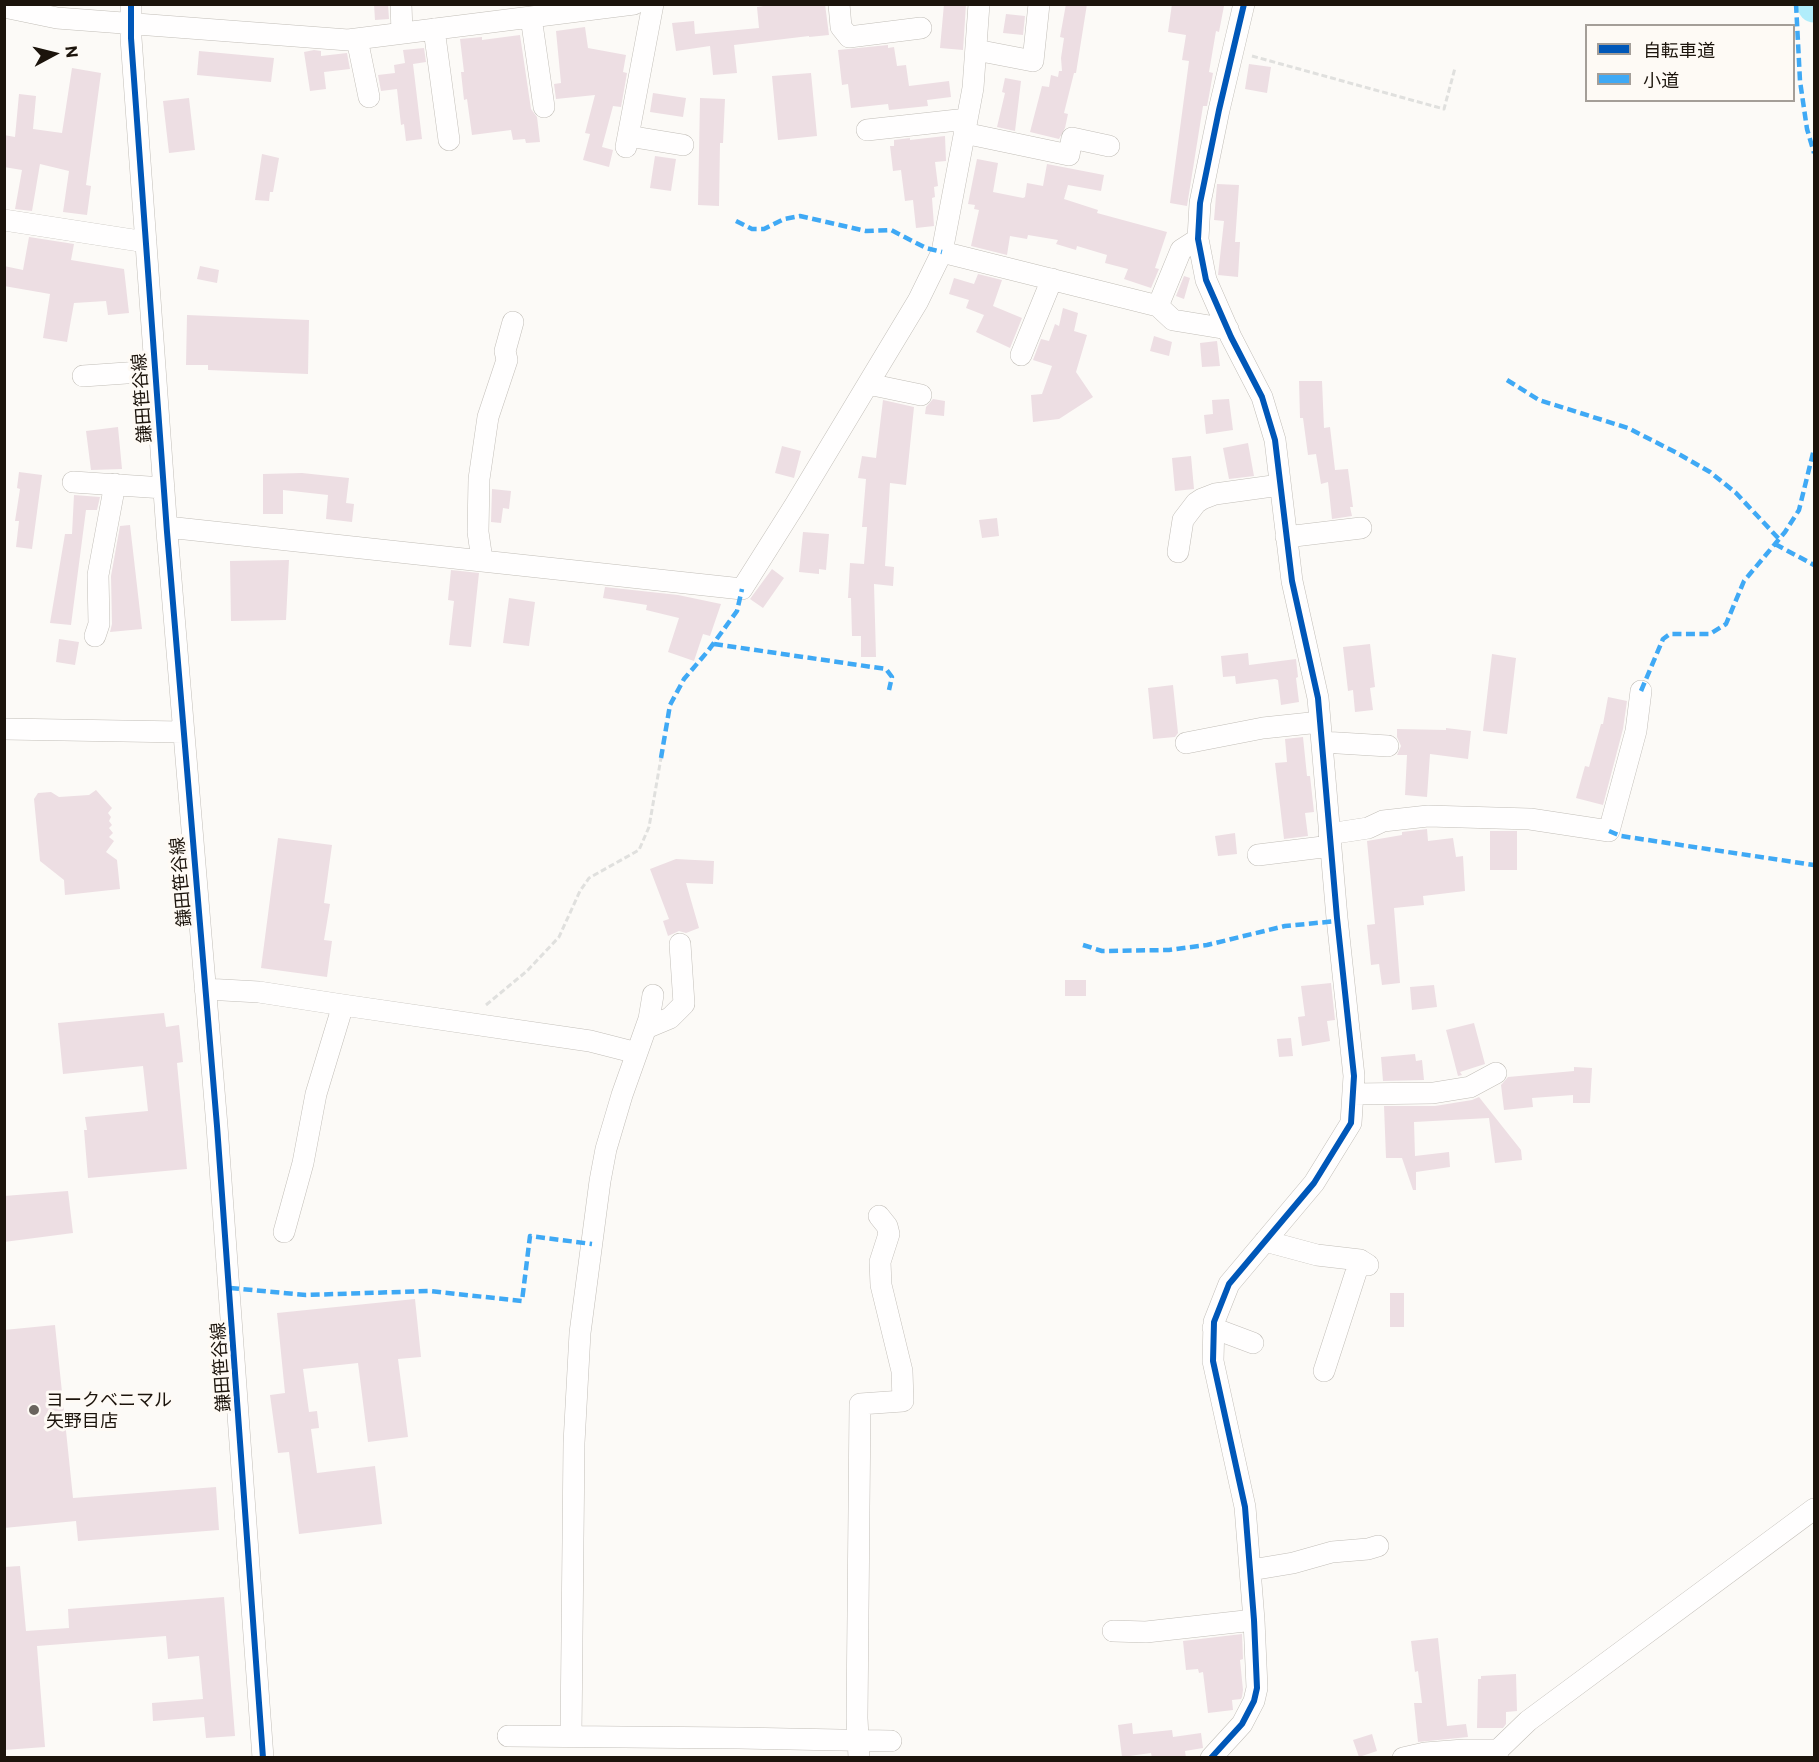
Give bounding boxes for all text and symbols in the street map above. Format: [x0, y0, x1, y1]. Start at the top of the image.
north arrow [24, 24, 84, 84]
legend [1585, 24, 1795, 102]
text: 自転車道 [1643, 39, 1715, 61]
text: N [62, 45, 83, 59]
text: 小道 [1643, 69, 1679, 91]
street label: 鎌田笹谷線 [128, 352, 156, 444]
street label: 鎌田笹谷線 [166, 836, 196, 928]
street label: 鎌田笹谷線 [207, 1321, 235, 1413]
place label: ヨークベニマル 矢野目店 [46, 1389, 172, 1432]
marker: ヨークベニマル 矢野目店 [27, 1403, 41, 1417]

